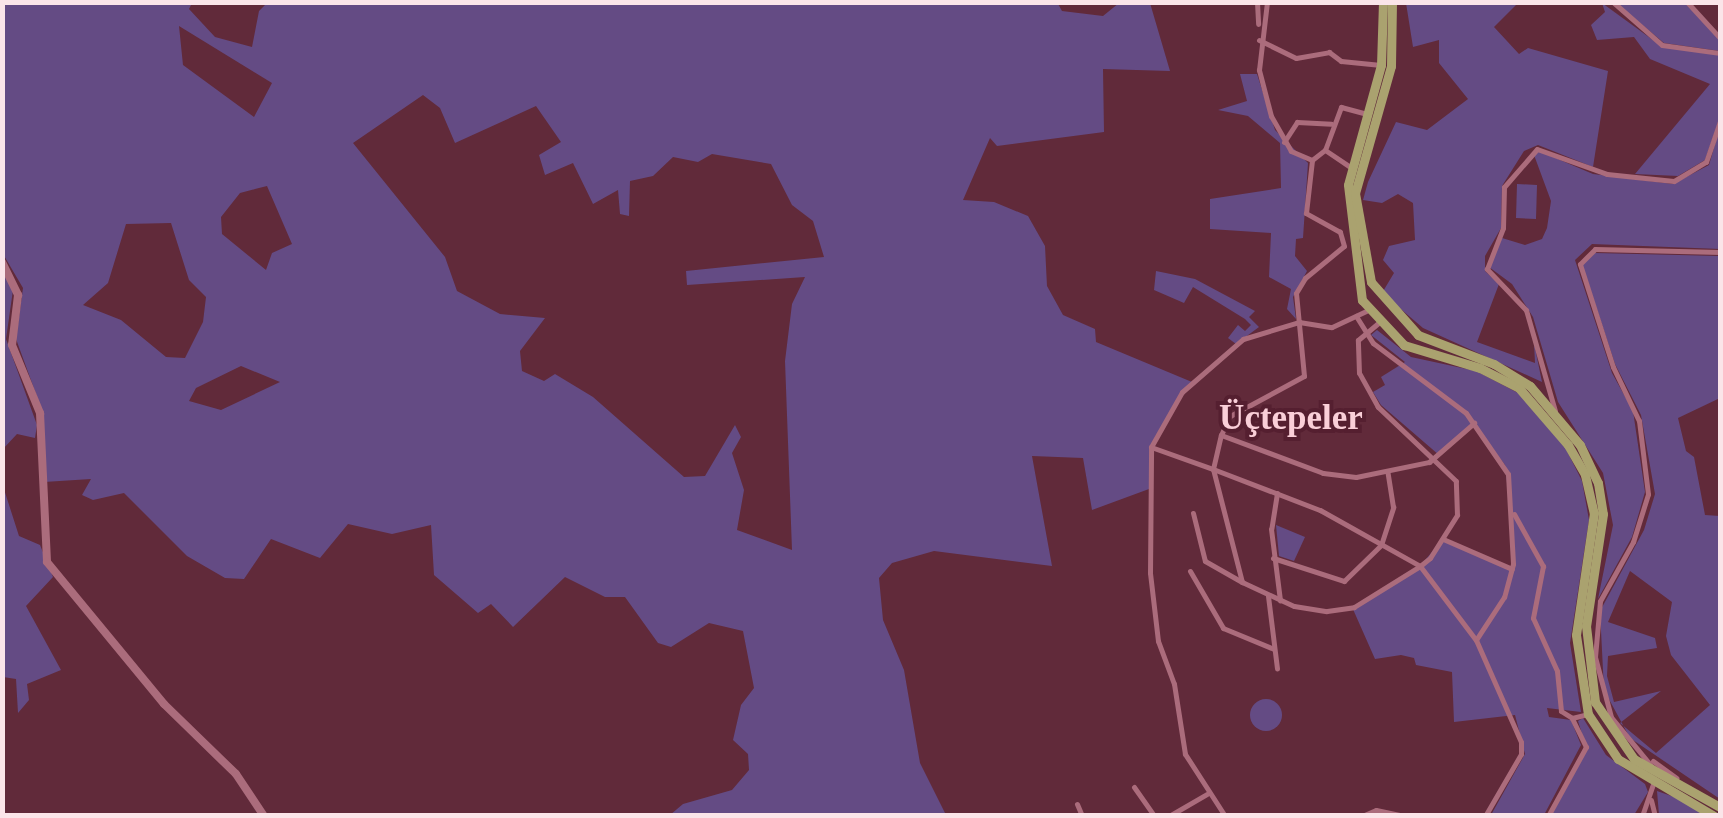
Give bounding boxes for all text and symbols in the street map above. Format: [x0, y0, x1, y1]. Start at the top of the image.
district label: Üçtepeler [1219, 397, 1363, 439]

